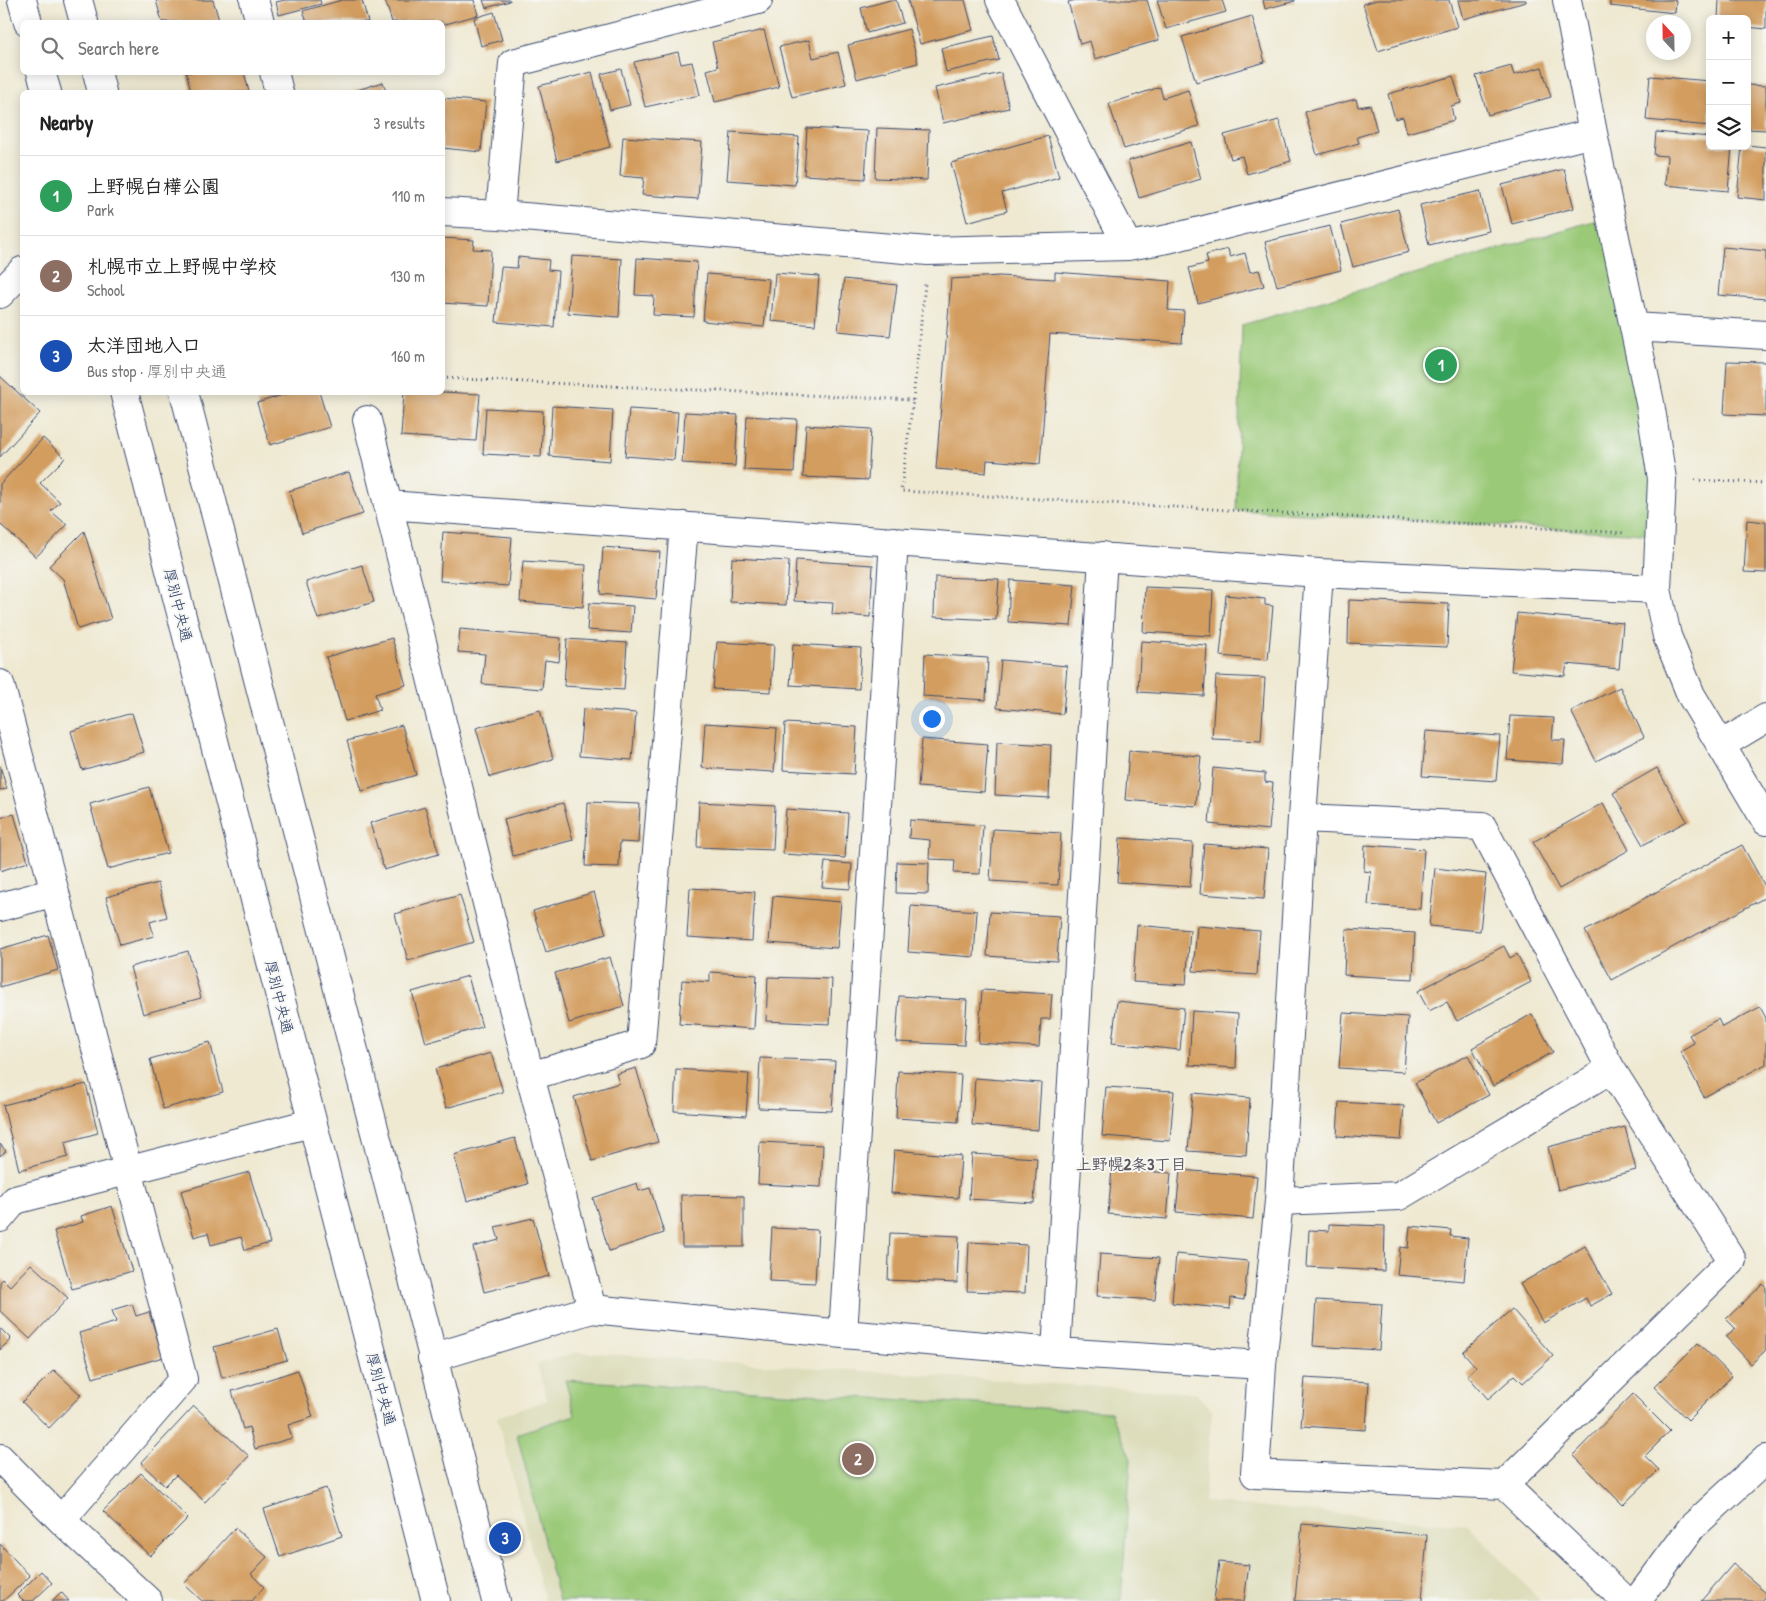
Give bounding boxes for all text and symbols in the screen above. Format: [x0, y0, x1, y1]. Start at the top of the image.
north arrow [1646, 15, 1691, 60]
map controls [1706, 15, 1751, 150]
button: + [1706, 15, 1751, 60]
search box [20, 20, 445, 75]
icon: search [38, 34, 66, 62]
text: Search here [78, 35, 159, 61]
button: − [1706, 60, 1751, 105]
button: layers [1706, 105, 1751, 150]
text: Nearby [40, 108, 93, 137]
text: 3 results [373, 112, 425, 134]
text: 上野幌白樺公園 [87, 173, 220, 199]
text: 1 [53, 185, 59, 207]
text: 110 m [392, 185, 425, 207]
text: Park [87, 199, 114, 221]
text: 札幌市立上野幌中学校 [87, 253, 277, 279]
text: 2 [52, 265, 60, 287]
text: 130 m [390, 265, 425, 287]
text: School [87, 279, 124, 301]
text: 太洋団地入口 [87, 332, 201, 358]
text: 3 [52, 345, 60, 367]
text: 160 m [391, 345, 425, 367]
pin: 1 [1425, 346, 1457, 384]
text: Bus stop · 厚別中央通 [87, 360, 227, 382]
street label: 厚別中央通 [159, 566, 198, 644]
your location [919, 706, 945, 732]
street label: 厚別中央通 [260, 958, 299, 1036]
district label: 上野幌2条3丁目 [1076, 1153, 1186, 1175]
street label: 厚別中央通 [362, 1350, 401, 1428]
pin: 2 [842, 1440, 874, 1478]
pin: 3 [489, 1519, 521, 1557]

